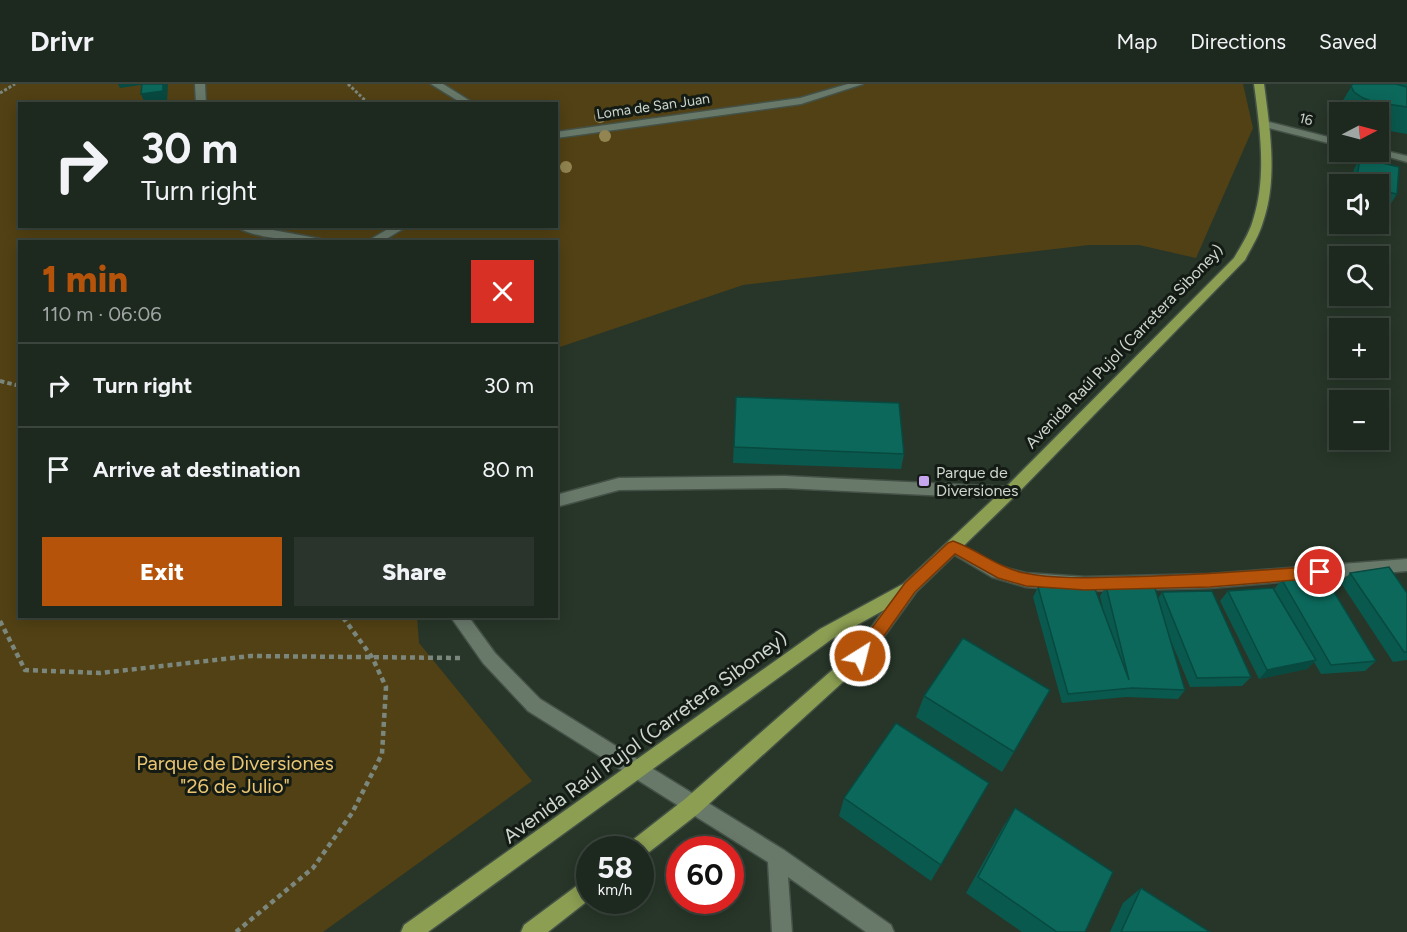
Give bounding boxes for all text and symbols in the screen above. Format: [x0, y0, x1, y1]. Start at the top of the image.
text: Drivr [30, 24, 94, 58]
text: Map [1116, 29, 1157, 54]
text: Directions [1190, 29, 1286, 54]
text: Saved [1319, 29, 1377, 54]
street label: Loma de San Juan [595, 90, 711, 123]
north arrow [1329, 102, 1389, 162]
map controls [1329, 102, 1389, 450]
street label: 16 [1297, 110, 1315, 129]
text: 30 m [141, 123, 238, 174]
icon: right [42, 126, 120, 204]
text: Turn right [141, 174, 257, 207]
button: sound [1329, 174, 1389, 234]
street label: Avenida Raúl Pujol (Carretera Siboney) [1022, 240, 1227, 452]
button: search [1329, 246, 1389, 306]
text: 1 min [42, 258, 128, 301]
button: close [471, 260, 534, 323]
text: 110 m · 06:06 [42, 302, 162, 326]
button: + [1329, 318, 1389, 378]
icon: right [42, 369, 75, 402]
text: Turn right [93, 372, 192, 399]
text: 30 m [484, 372, 534, 399]
button: − [1329, 390, 1389, 450]
icon: arrive [42, 453, 75, 486]
text: Arrive at destination [93, 456, 301, 483]
text: 80 m [482, 456, 534, 483]
place label: Parque de Diversiones [936, 463, 1019, 500]
marker: Parque de Diversiones [917, 474, 931, 488]
button: Exit [42, 537, 282, 606]
button: Share [294, 537, 534, 606]
pin [1294, 546, 1345, 597]
icon: arrive [1303, 555, 1336, 588]
position arrow [828, 624, 892, 688]
street label: Avenida Raúl Pujol (Carretera Siboney) [498, 626, 792, 848]
park label: Parque de Diversiones "26 de Julio" [136, 751, 334, 798]
speed limit sign: 60 [666, 836, 744, 914]
text: 58 [597, 849, 633, 886]
text: km/h [598, 881, 632, 899]

